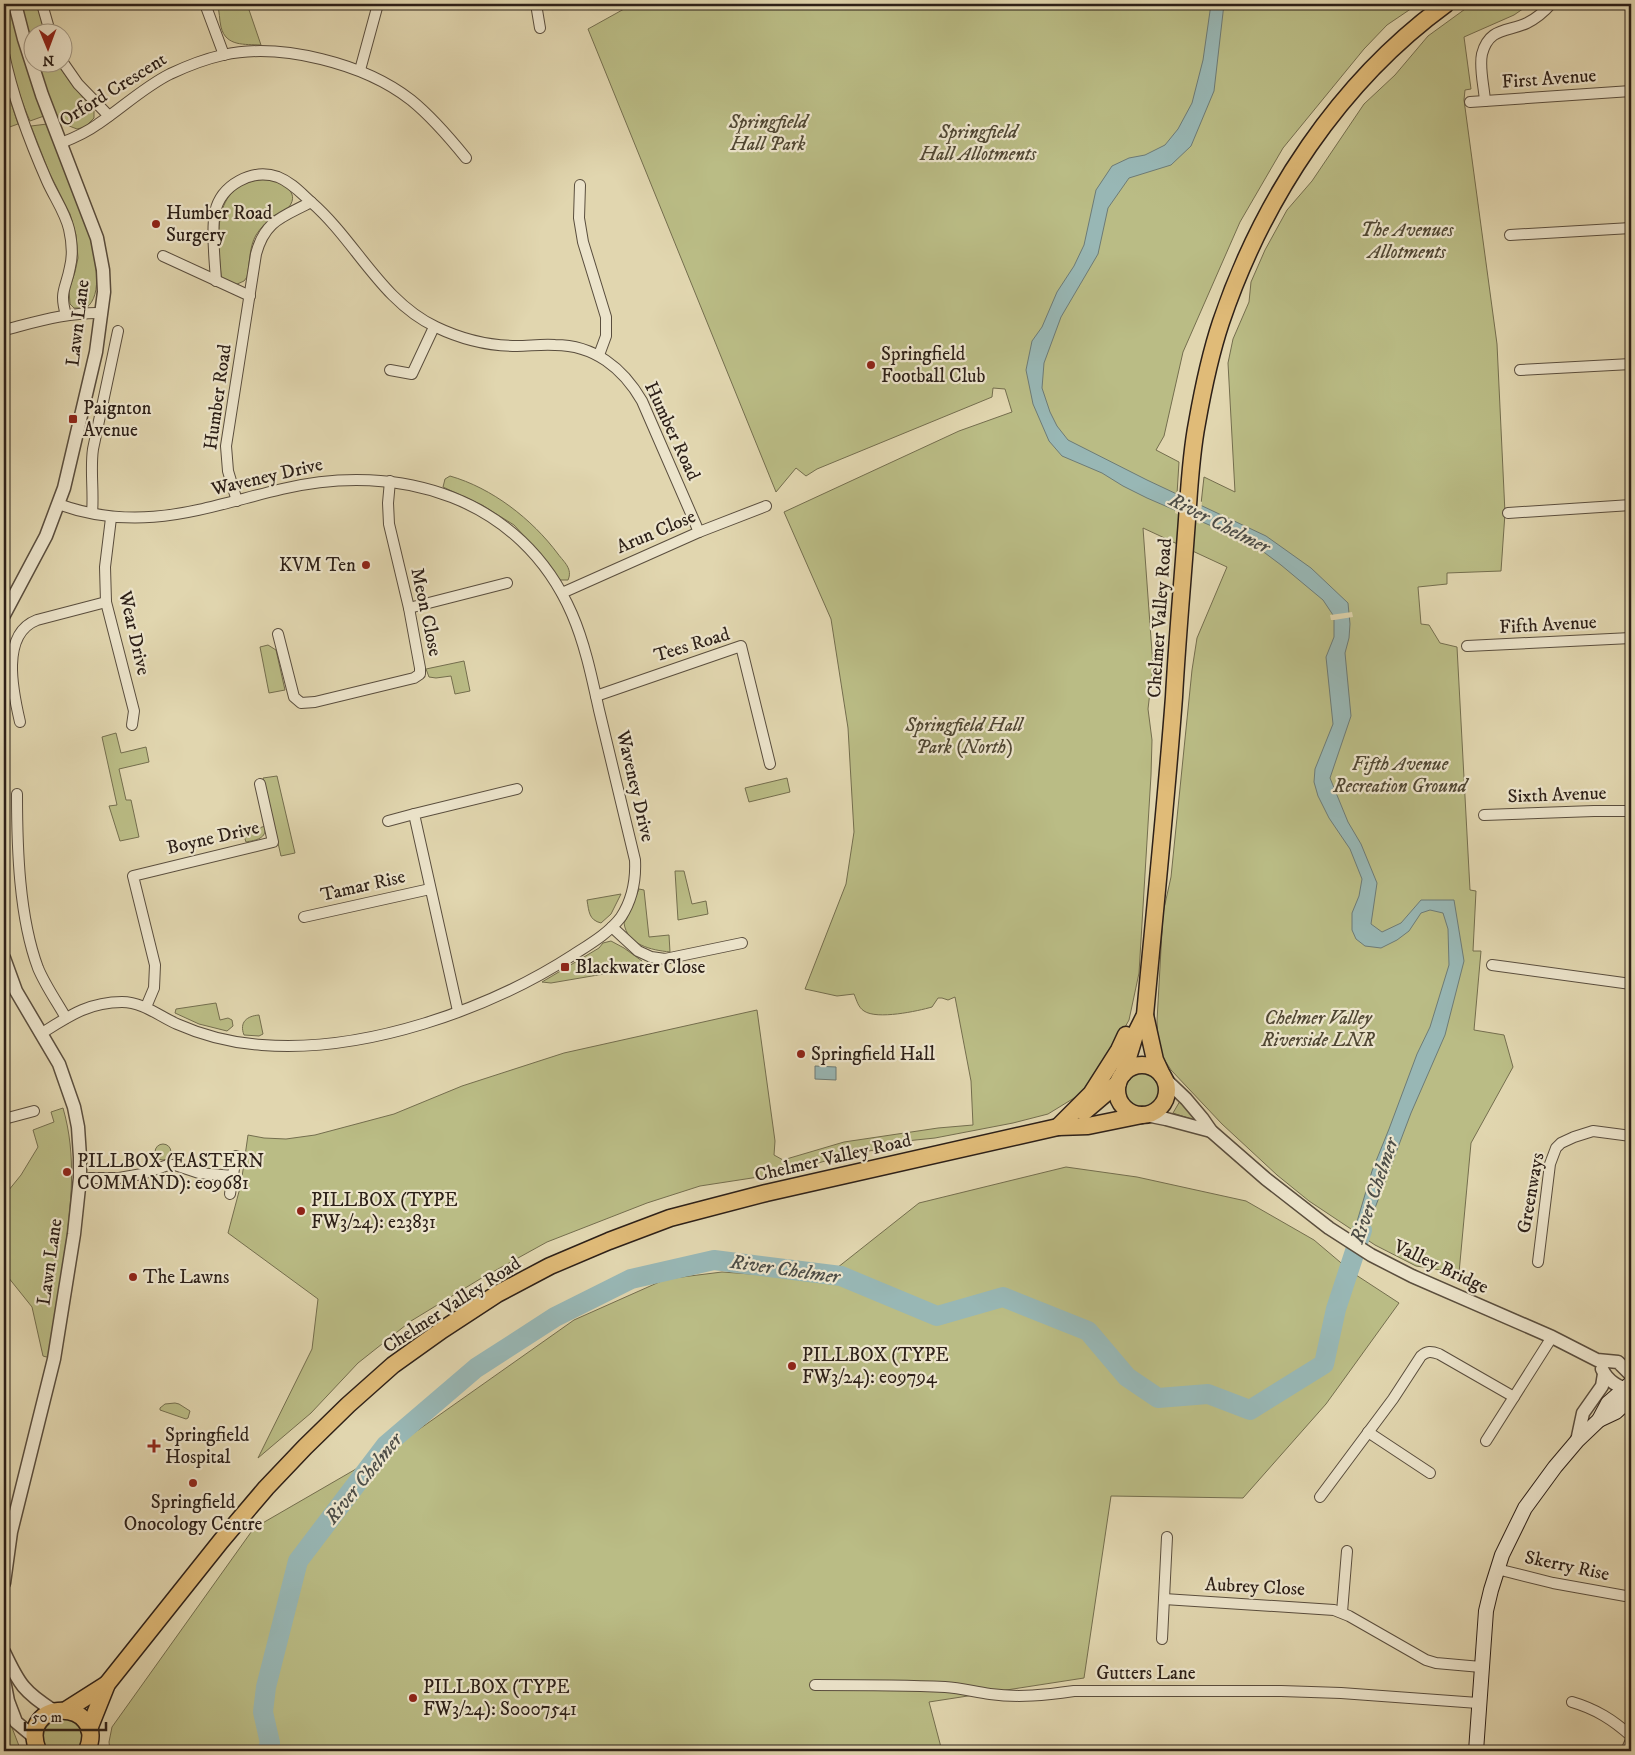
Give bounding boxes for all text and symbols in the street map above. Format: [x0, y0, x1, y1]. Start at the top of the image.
north arrow [22, 22, 72, 72]
street label: Orford Crescent [55, 48, 171, 132]
text: N [42, 51, 54, 69]
street label: First Avenue [1501, 64, 1597, 94]
park label: Springfield Hall Park [728, 111, 810, 156]
park label: Springfield Hall Allotments [919, 121, 1038, 166]
place label: Humber Road Surgery [166, 202, 273, 247]
marker: Humber Road Surgery [150, 218, 162, 230]
park label: The Avenues Allotments [1360, 219, 1455, 264]
street label: Lawn Lane [61, 278, 95, 368]
street label: Humber Road [199, 342, 237, 451]
place label: Springfield Football Club [881, 343, 985, 388]
marker: Springfield Football Club [865, 359, 877, 371]
street label: Humber Road [639, 378, 705, 484]
place label: Paignton Avenue [83, 397, 151, 442]
marker: Paignton Avenue [67, 413, 79, 425]
street label: Waveney Drive [208, 453, 325, 501]
water label: River Chelmer [1163, 487, 1275, 561]
street label: Arun Close [613, 505, 699, 559]
street label: Chelmer Valley Road [1143, 537, 1177, 699]
place label: KVM Ten [279, 554, 356, 577]
marker: KVM Ten [360, 559, 372, 571]
street label: Meon Close [405, 566, 447, 659]
street label: Wear Drive [113, 588, 155, 678]
street label: Fifth Avenue [1499, 611, 1597, 639]
street label: Tees Road [651, 622, 733, 667]
park label: Springfield Hall Park (North) [904, 714, 1025, 759]
street label: Waveney Drive [611, 727, 659, 844]
park label: Fifth Avenue Recreation Ground [1332, 753, 1470, 798]
street label: Sixth Avenue [1507, 782, 1607, 808]
street label: Boyne Drive [164, 816, 262, 860]
street label: Tamar Rise [319, 865, 408, 907]
place label: Blackwater Close [575, 956, 705, 979]
marker: Blackwater Close [559, 961, 571, 973]
park label: Chelmer Valley Riverside LNR [1260, 1007, 1375, 1052]
place label: Springfield Hall [811, 1043, 935, 1066]
marker: Springfield Hall [795, 1048, 807, 1060]
street label: Chelmer Valley Road [753, 1129, 914, 1187]
water label: River Chelmer [1345, 1133, 1405, 1248]
place label: PILLBOX (EASTERN COMMAND): e09681 [77, 1150, 264, 1195]
street label: Greenways [1513, 1151, 1549, 1235]
marker: PILLBOX (EASTERN COMMAND): e09681 [61, 1166, 73, 1178]
place label: PILLBOX (TYPE FW3/24): e23831 [311, 1189, 458, 1234]
marker: PILLBOX (TYPE FW3/24): e23831 [295, 1205, 307, 1217]
street label: Lawn Lane [33, 1217, 67, 1307]
street label: Valley Bridge [1389, 1235, 1492, 1299]
water label: River Chelmer [728, 1250, 843, 1290]
street label: Chelmer Valley Road [379, 1252, 526, 1358]
place label: The Lawns [143, 1266, 229, 1289]
marker: The Lawns [127, 1271, 139, 1283]
place label: PILLBOX (TYPE FW3/24): e09794 [802, 1344, 949, 1389]
marker: PILLBOX (TYPE FW3/24): e09794 [786, 1360, 798, 1372]
place label: Springfield Hospital [165, 1424, 250, 1469]
water label: River Chelmer [319, 1427, 409, 1530]
marker: Springfield Hospital [147, 1439, 161, 1453]
marker: Springfield Onocology Centre [187, 1477, 199, 1489]
place label: Springfield Onocology Centre [124, 1491, 262, 1536]
street label: Skerry Rise [1523, 1546, 1612, 1586]
street label: Aubrey Close [1205, 1573, 1306, 1601]
street label: Gutters Lane [1096, 1662, 1196, 1685]
place label: PILLBOX (TYPE FW3/24): S0007541 [423, 1676, 577, 1721]
marker: PILLBOX (TYPE FW3/24): S0007541 [407, 1692, 419, 1704]
scale bar [25, 1700, 106, 1732]
text: 50 m [32, 1708, 62, 1727]

